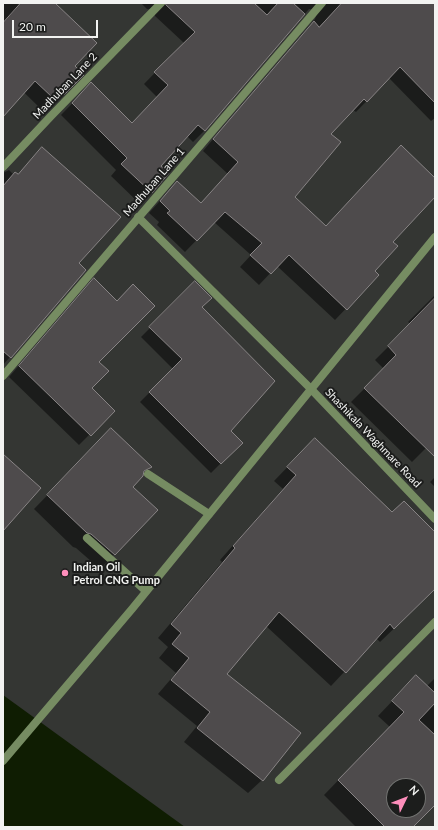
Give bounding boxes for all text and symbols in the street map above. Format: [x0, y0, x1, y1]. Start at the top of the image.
scale bar [14, 12, 100, 38]
text: 20 m [19, 19, 46, 34]
street label: Madhuban Lane 2 [30, 50, 100, 122]
street label: Madhuban Lane 1 [121, 145, 187, 219]
street label: Shashikala Waghmare Road [322, 386, 424, 490]
place label: Indian Oil Petrol CNG Pump [73, 560, 160, 586]
marker: Indian Oil Petrol CNG Pump [60, 568, 70, 578]
north arrow [386, 778, 426, 818]
text: N [407, 783, 422, 798]

